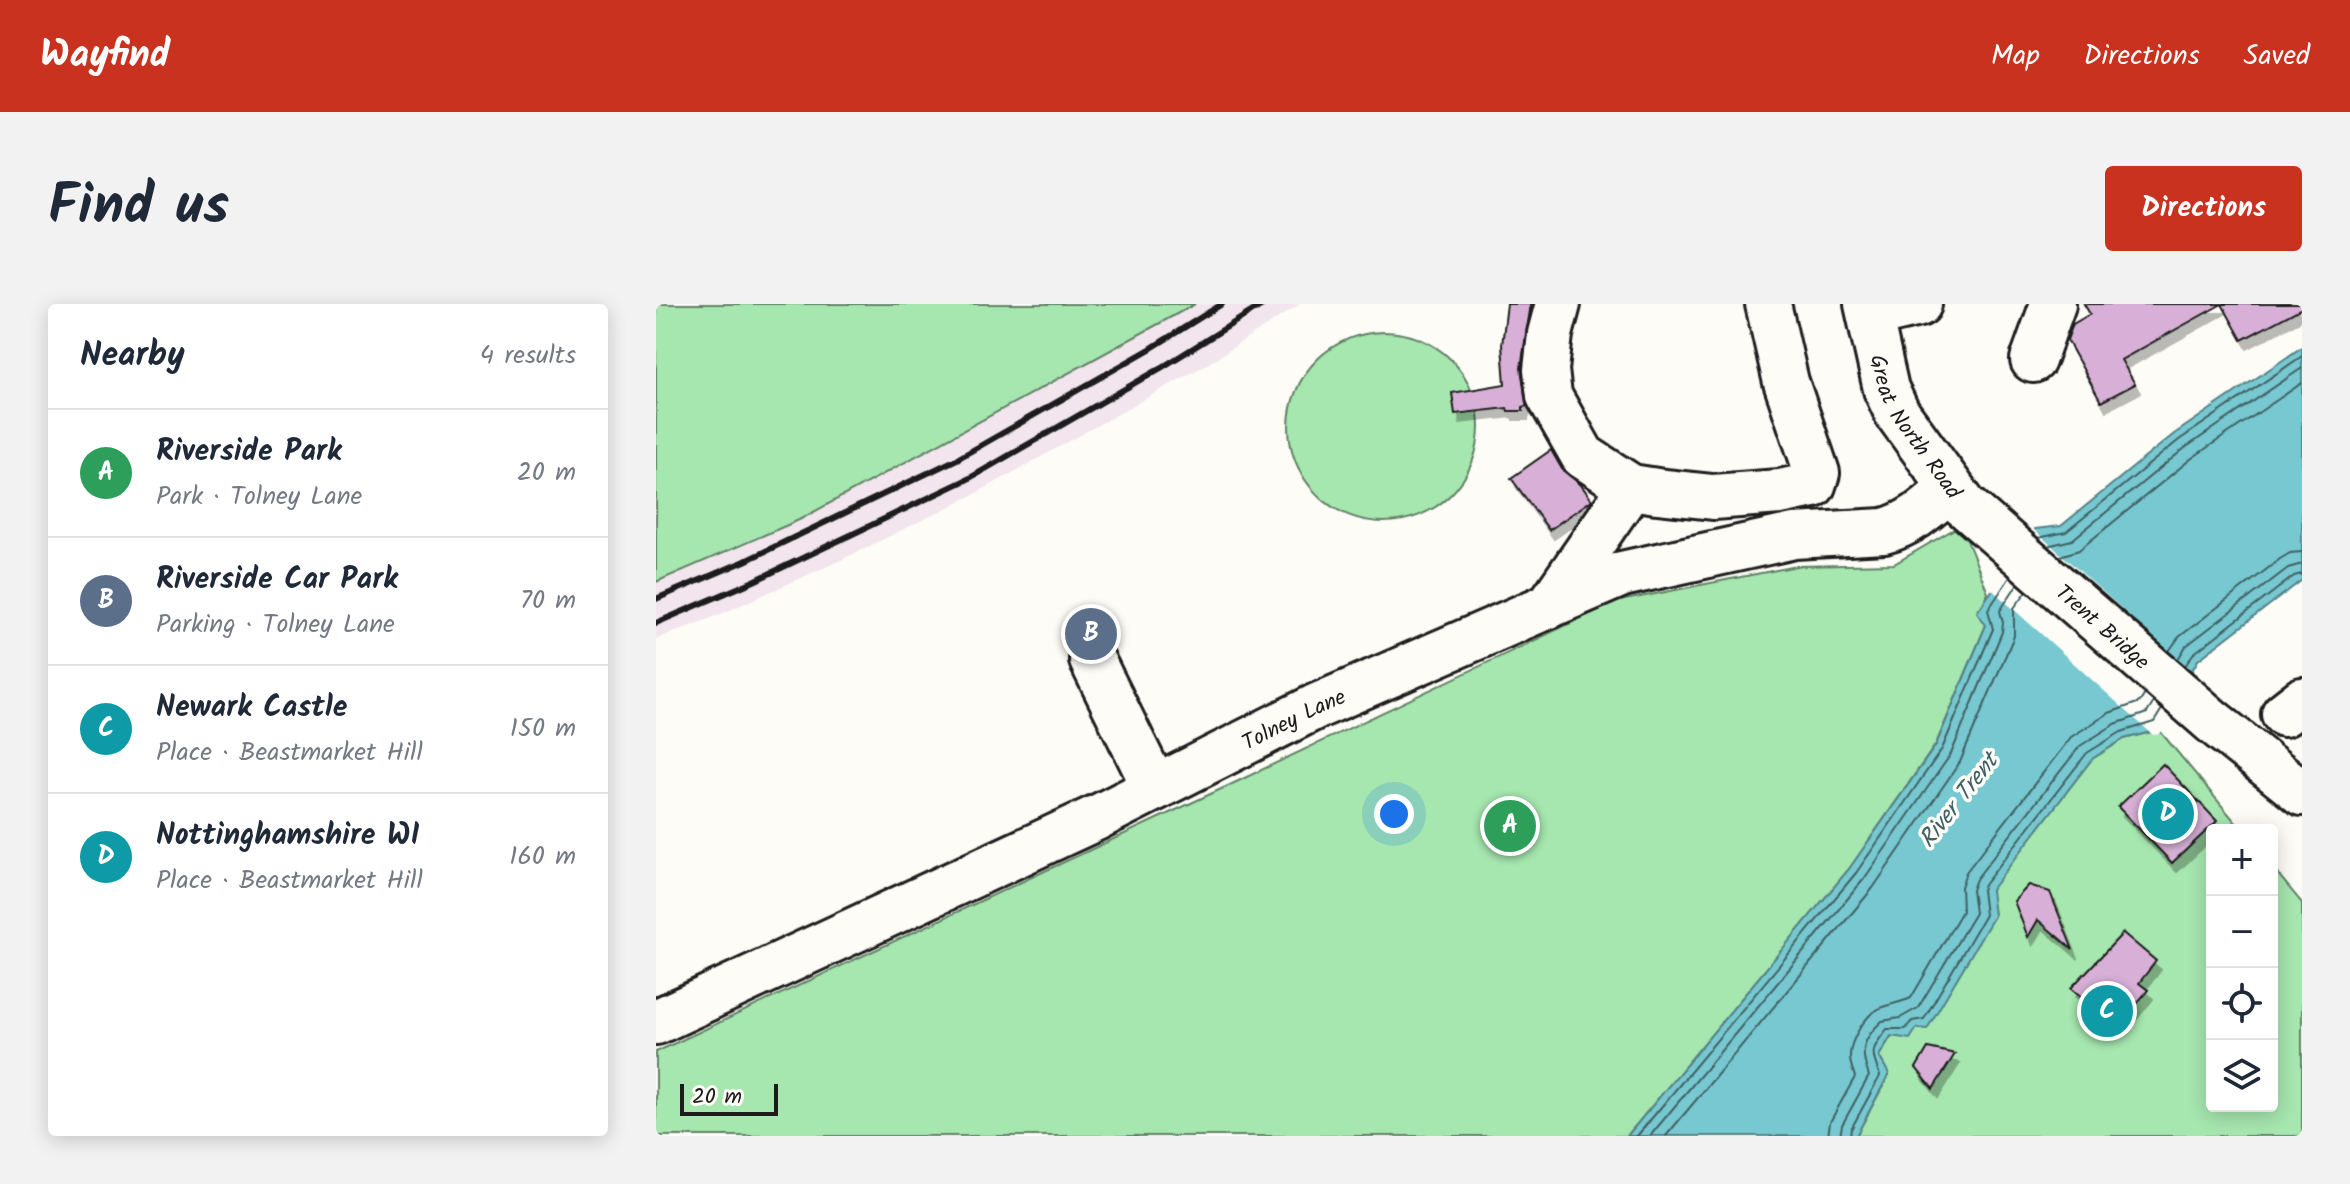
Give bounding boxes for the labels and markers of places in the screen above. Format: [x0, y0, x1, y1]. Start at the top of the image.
pin: B [1065, 604, 1117, 664]
pin: D [2142, 784, 2194, 844]
pin: A [1484, 796, 1536, 856]
pin: C [2081, 981, 2133, 1041]

